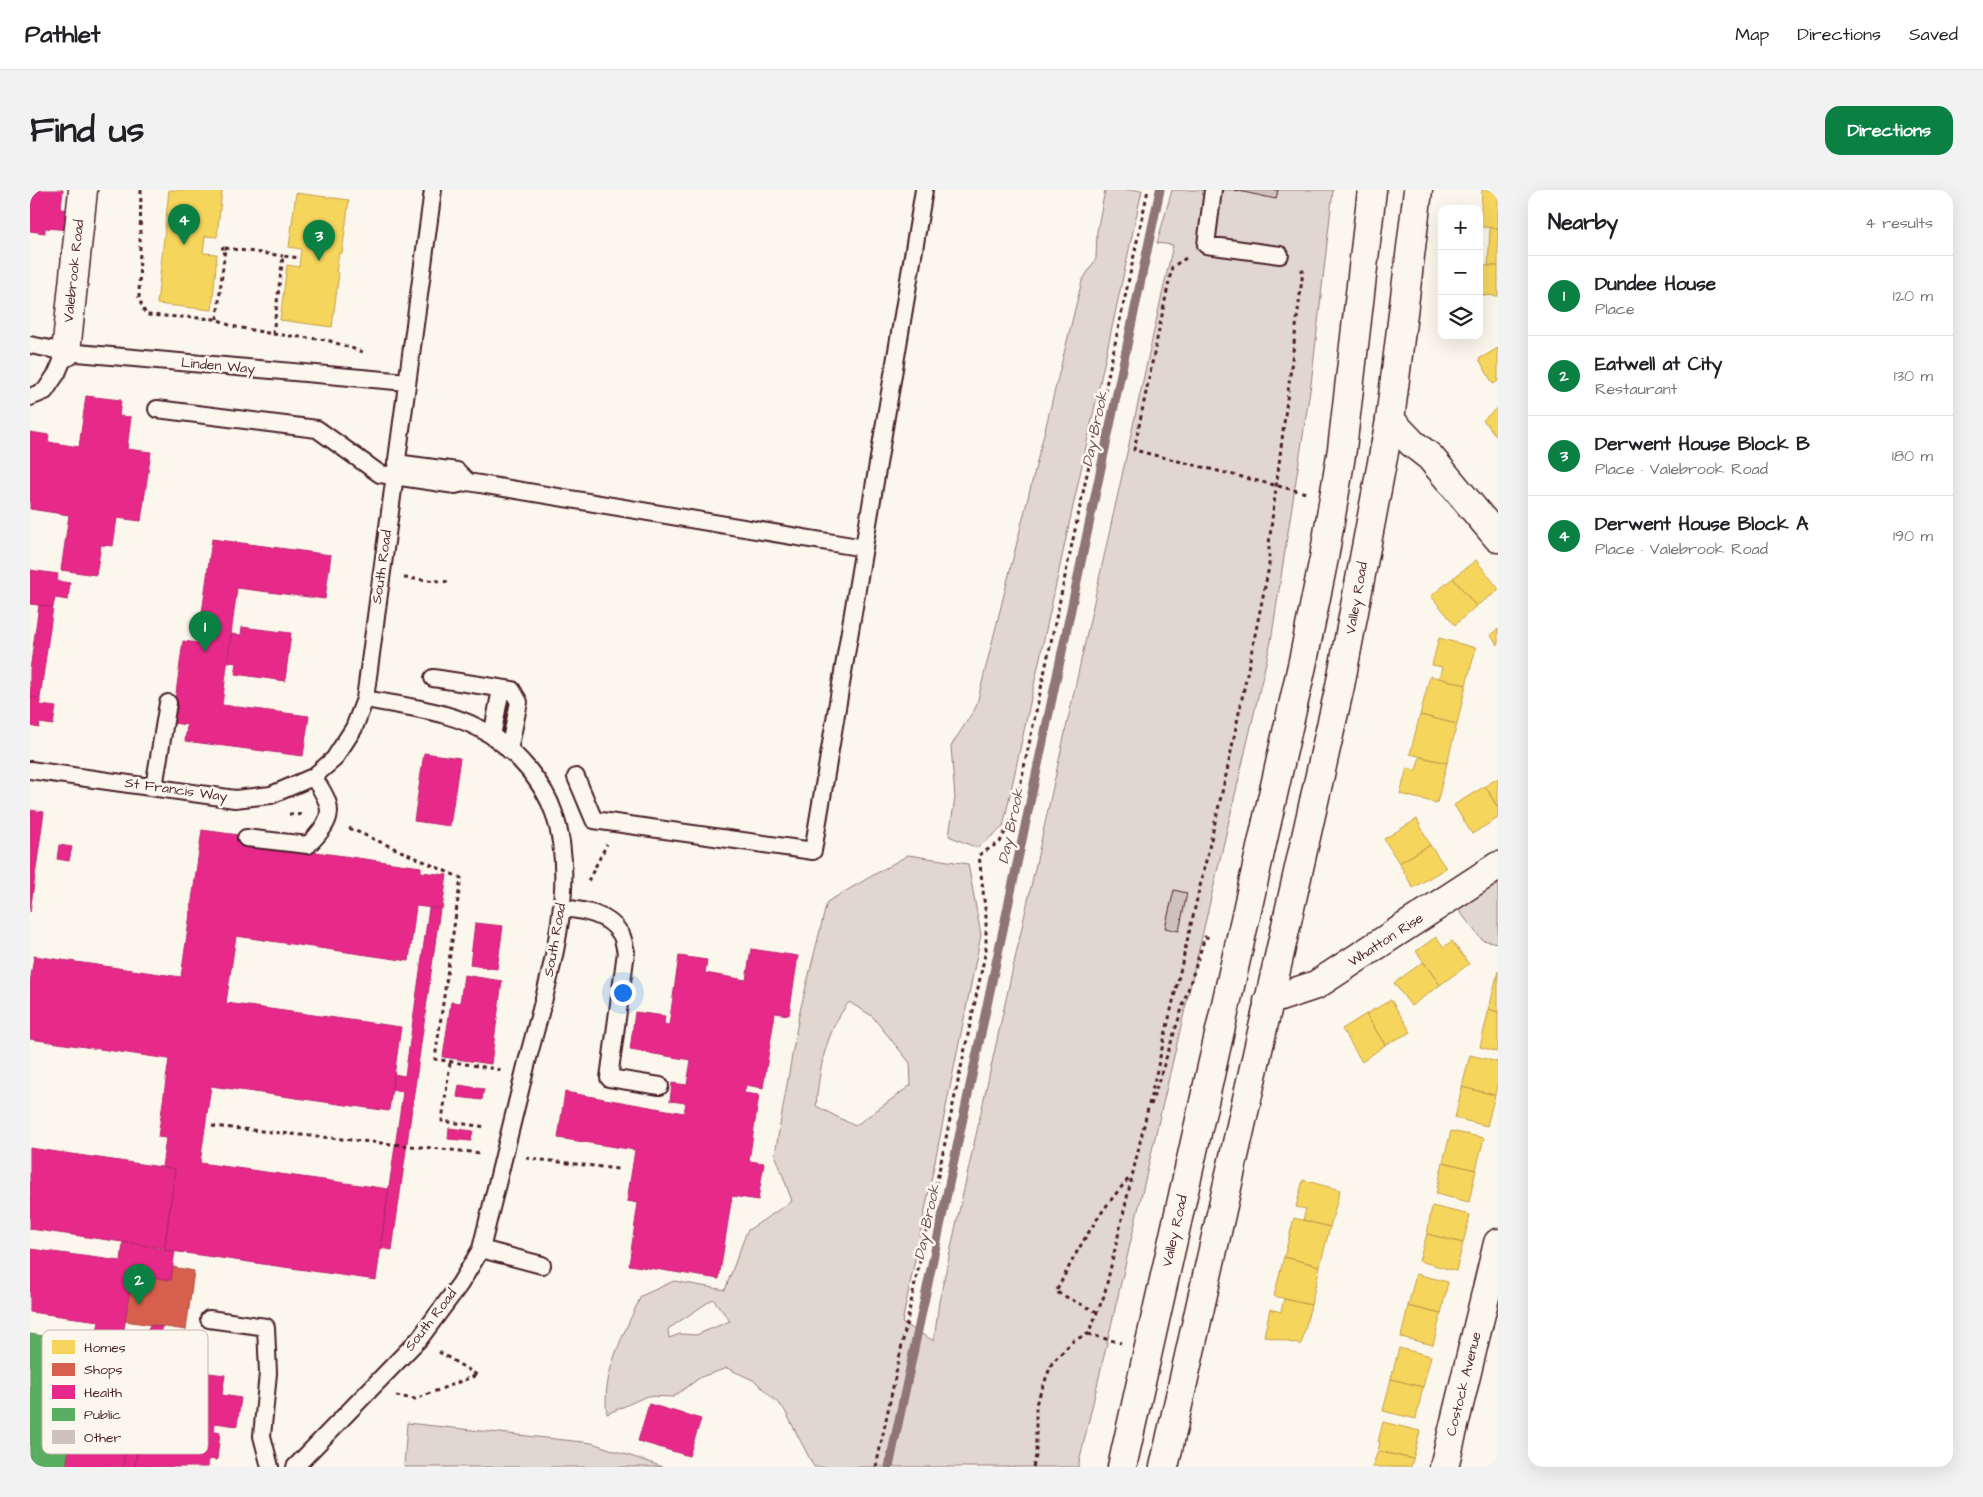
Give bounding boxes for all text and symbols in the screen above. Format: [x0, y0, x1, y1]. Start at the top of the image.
text: Pathlet [25, 18, 101, 52]
text: Map [1735, 22, 1769, 47]
text: Directions [1797, 22, 1881, 47]
text: Saved [1909, 22, 1958, 47]
text: Find us [30, 106, 144, 155]
button: Directions [1825, 106, 1953, 155]
pin: 4 [168, 204, 200, 245]
map controls [1438, 205, 1483, 340]
button: + [1438, 205, 1483, 250]
text: Nearby [1548, 208, 1618, 237]
text: 4 results [1865, 212, 1933, 234]
street label: Valebrook Road [59, 219, 89, 323]
pin: 3 [303, 220, 335, 261]
button: − [1438, 250, 1483, 295]
text: Dundee House [1595, 271, 1716, 298]
text: 1 [1563, 285, 1565, 307]
text: 120 m [1893, 285, 1933, 307]
button: layers [1438, 295, 1483, 340]
text: Place [1595, 298, 1635, 320]
text: Eatwell at City [1595, 351, 1722, 378]
street label: Linden Way [180, 353, 256, 379]
text: 2 [1559, 365, 1569, 387]
text: 130 m [1894, 365, 1933, 387]
text: Restaurant [1595, 378, 1677, 400]
water label: Day Brook [1077, 389, 1114, 469]
text: Derwent House Block B [1595, 431, 1810, 458]
text: 3 [1560, 445, 1568, 467]
text: 180 m [1892, 445, 1933, 467]
text: Place · Valebrook Road [1595, 458, 1768, 480]
text: Derwent House Block A [1595, 511, 1808, 538]
text: 4 [1559, 525, 1569, 547]
text: 190 m [1893, 525, 1933, 547]
street label: South Road [367, 529, 397, 605]
text: Place · Valebrook Road [1595, 538, 1768, 560]
street label: Valley Road [1341, 560, 1373, 636]
pin: 1 [189, 611, 221, 652]
street label: St Francis Way [123, 773, 229, 807]
water label: Day Brook [993, 786, 1030, 866]
street label: South Road [539, 902, 571, 978]
street label: Whatton Rise [1345, 908, 1428, 972]
your location [610, 980, 636, 1006]
water label: Day Brook [909, 1182, 946, 1262]
street label: Valley Road [1157, 1193, 1193, 1269]
pin: 2 [123, 1264, 155, 1305]
street label: South Road [400, 1285, 462, 1355]
street label: Costock Avenue [1441, 1329, 1487, 1438]
legend [42, 1330, 208, 1454]
text: Homes [84, 1338, 126, 1358]
text: Shops [84, 1360, 123, 1380]
text: Health [84, 1383, 122, 1403]
text: Public [84, 1405, 121, 1425]
text: Other [84, 1428, 122, 1448]

